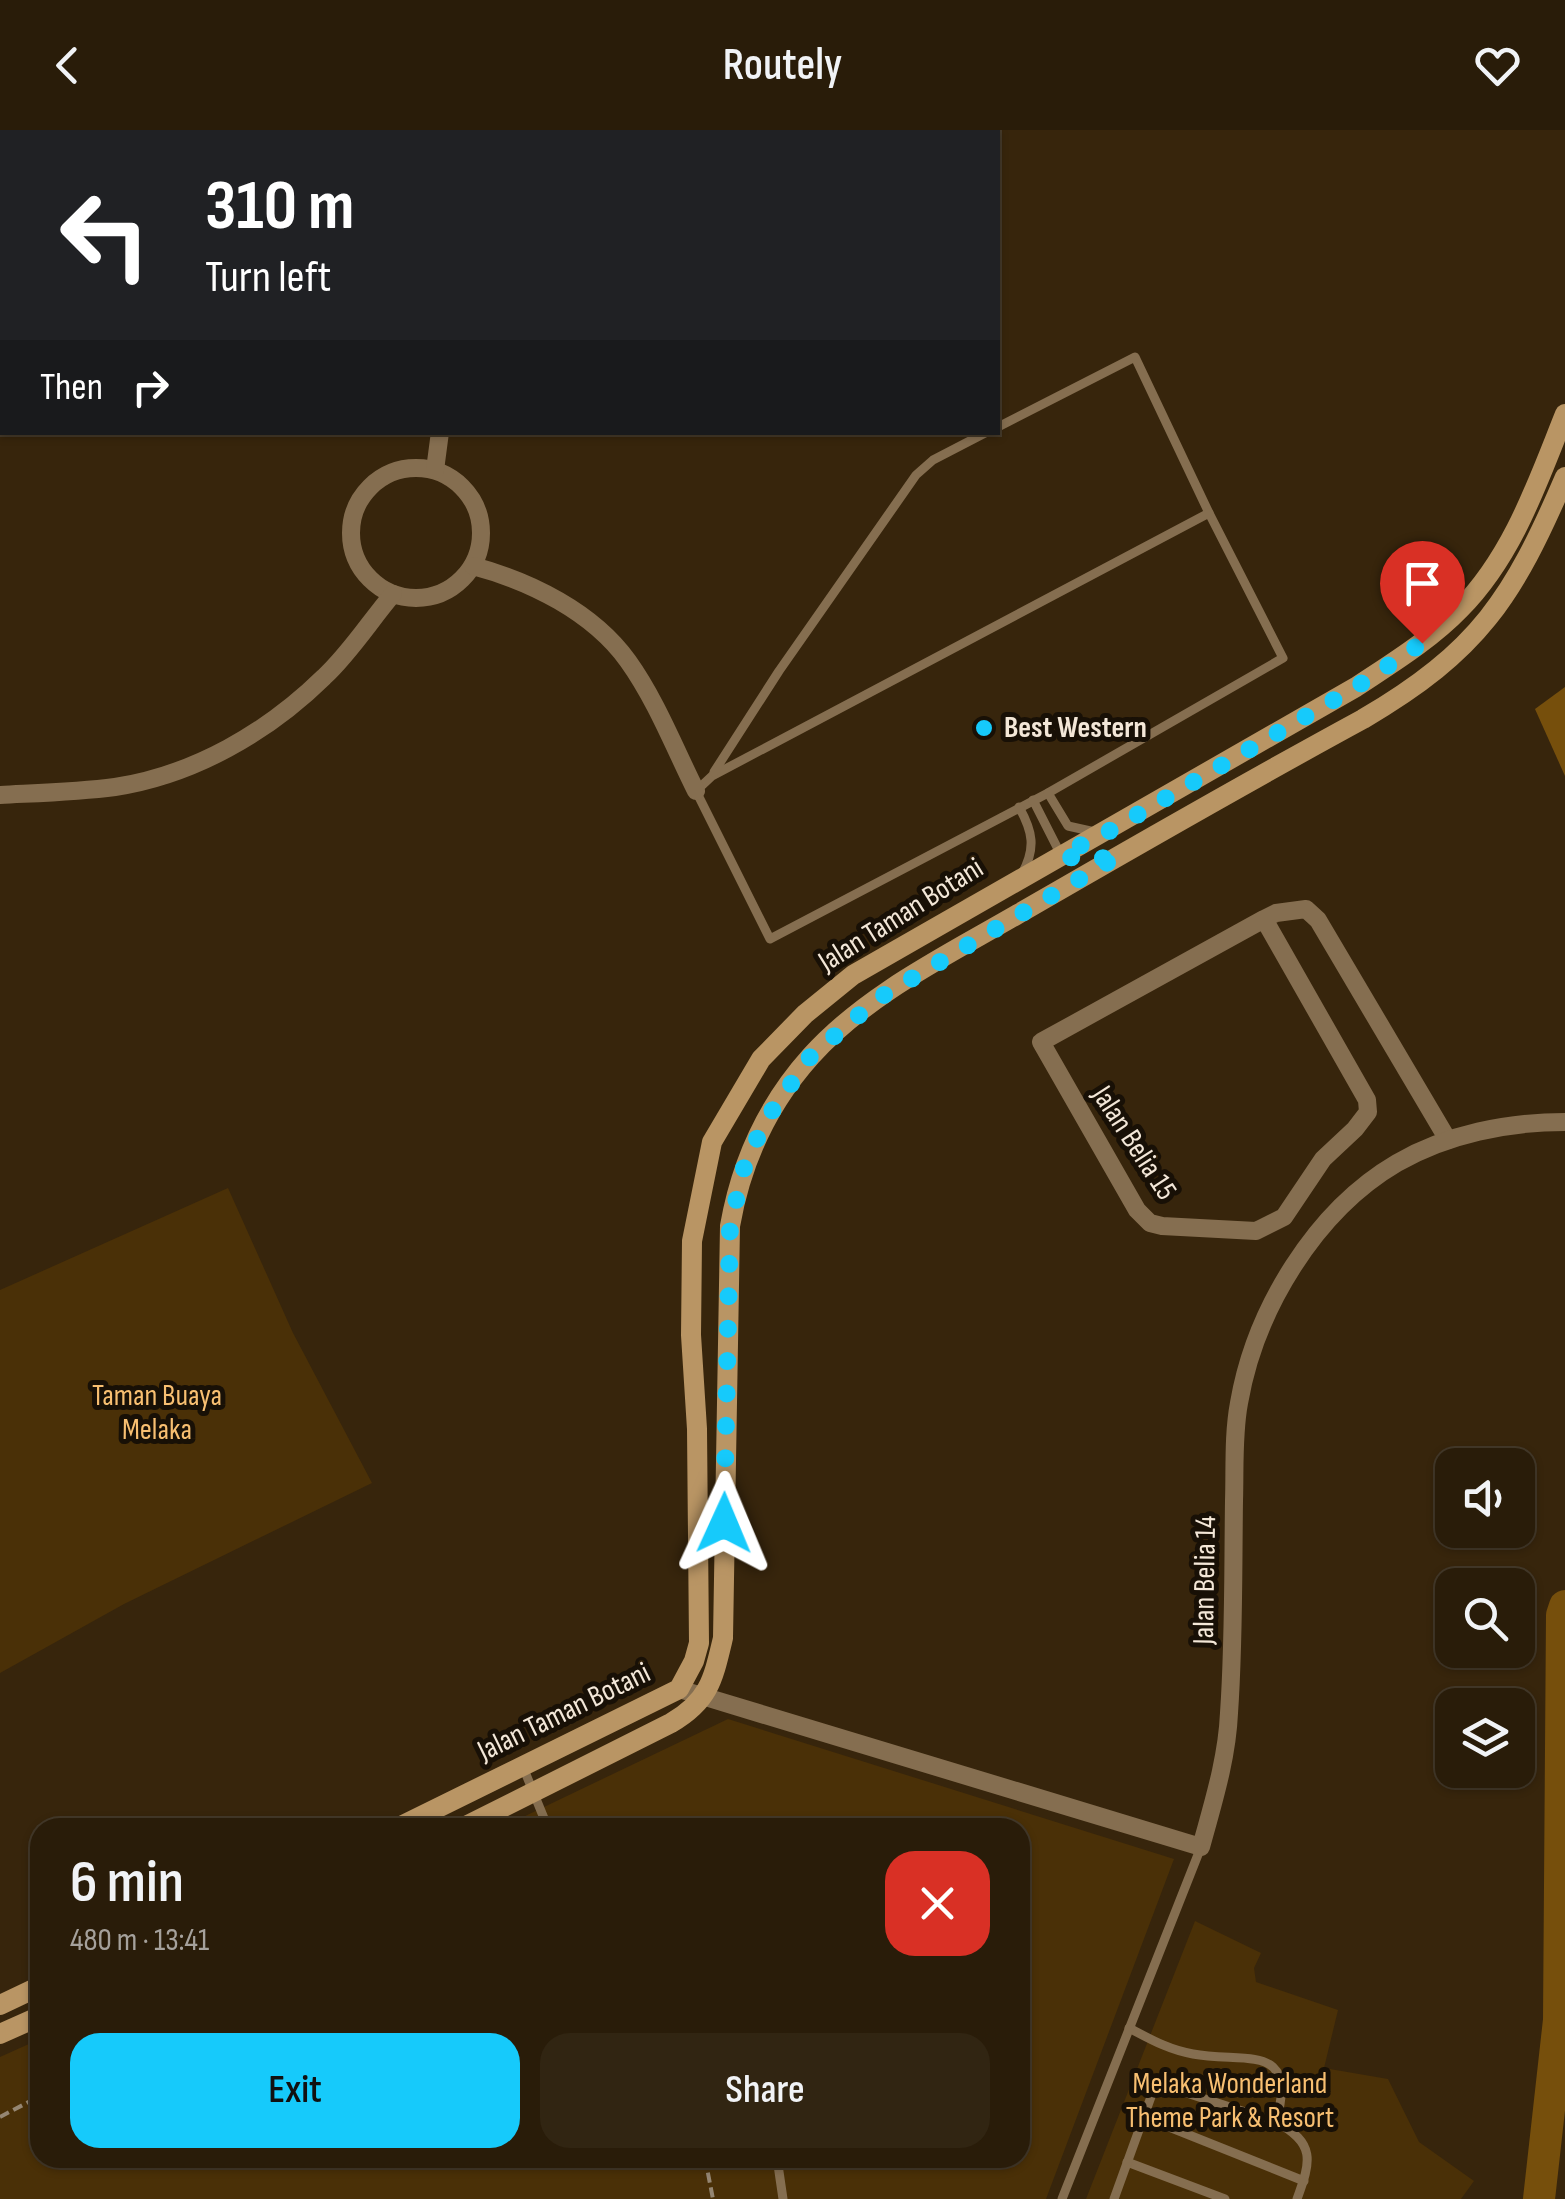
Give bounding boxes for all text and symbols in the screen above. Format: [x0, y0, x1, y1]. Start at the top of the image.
icon: back [40, 38, 95, 93]
text: Routely [723, 38, 842, 93]
icon: heart [1470, 38, 1525, 93]
text: 310 m [205, 165, 354, 249]
icon: left [40, 170, 170, 300]
text: Turn left [205, 250, 331, 305]
icon: right [123, 360, 178, 415]
text: Then [40, 365, 103, 410]
pin [1380, 541, 1465, 644]
icon: arrive [1395, 556, 1450, 611]
place label: Best Western [1004, 710, 1147, 746]
marker: Best Western [973, 717, 995, 739]
street label: Jalan Taman Botani [811, 850, 990, 980]
street label: Jalan Belia 15 [1083, 1078, 1184, 1207]
park label: Taman Buaya Melaka [92, 1378, 222, 1448]
map controls [1435, 1448, 1535, 1788]
button: sound [1435, 1448, 1535, 1548]
position arrow [672, 1471, 776, 1575]
street label: Jalan Belia 14 [1186, 1515, 1224, 1646]
button: search [1435, 1568, 1535, 1668]
street label: Jalan Taman Botani [471, 1655, 656, 1770]
button: layers [1435, 1688, 1535, 1788]
text: 6 min [70, 1847, 184, 1919]
button: close [885, 1851, 990, 1956]
text: 480 m · 13:41 [70, 1921, 209, 1960]
button: Exit [70, 2033, 520, 2148]
button: Share [540, 2033, 990, 2148]
park label: Melaka Wonderland Theme Park & Resort [1126, 2066, 1334, 2136]

